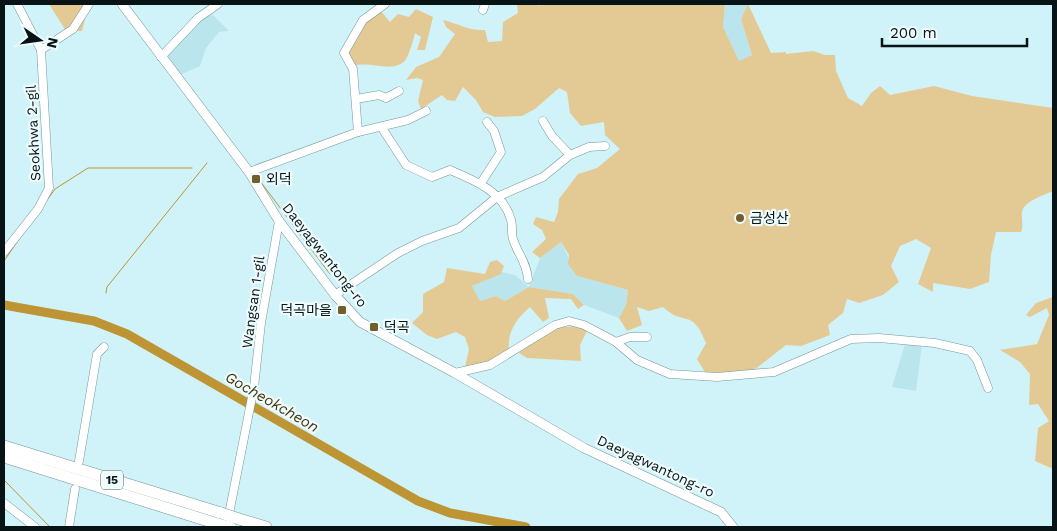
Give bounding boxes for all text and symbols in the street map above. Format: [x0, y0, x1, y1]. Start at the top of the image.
north arrow [15, 15, 65, 65]
scale bar [882, 15, 1027, 47]
text: 200 m [890, 24, 937, 42]
text: N [44, 36, 62, 50]
street label: Seokhwa 2-gil [22, 84, 44, 182]
place label: 외덕 [266, 171, 292, 187]
marker: 외덕 [250, 173, 262, 185]
street label: Daeyagwantong-ro [279, 200, 371, 310]
place label: 금성산 [750, 210, 789, 226]
marker: 금성산 [734, 212, 746, 224]
street label: Wangsan 1-gil [239, 254, 268, 349]
place label: 덕곡마을 [280, 302, 332, 318]
marker: 덕곡마을 [336, 304, 348, 316]
place label: 덕곡 [384, 319, 410, 335]
marker: 덕곡 [368, 321, 380, 333]
water label: Gocheokcheon [222, 368, 322, 436]
street label: Daeyagwantong-ro [595, 432, 717, 500]
road number: 15 [101, 470, 123, 490]

